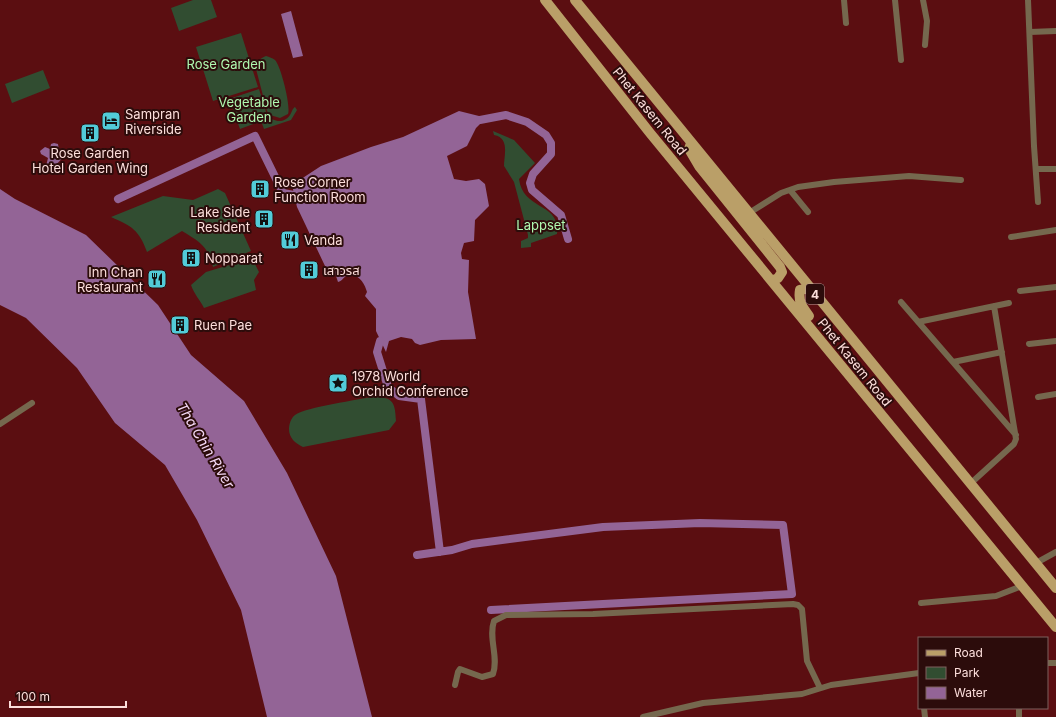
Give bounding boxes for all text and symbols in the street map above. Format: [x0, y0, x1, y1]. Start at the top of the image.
park label: Rose Garden [187, 56, 265, 72]
street label: Phet Kasem Road [610, 64, 690, 158]
park label: Vegetable Garden [218, 94, 280, 125]
place label: Sampran Riverside [125, 106, 182, 137]
hotel icon: Sampran Riverside [100, 110, 122, 132]
building icon: Rose Garden Hotel Garden Wing [79, 122, 101, 144]
place label: Rose Garden Hotel Garden Wing [32, 145, 148, 176]
place label: Rose Corner Function Room [274, 174, 366, 205]
building icon: Rose Corner Function Room [249, 178, 271, 200]
place label: Lake Side Resident [190, 204, 250, 235]
building icon: Lake Side Resident [253, 208, 275, 230]
park label: Lappset [516, 217, 566, 233]
restaurant icon: Vanda [279, 229, 301, 251]
place label: Vanda [304, 232, 343, 248]
building icon: Nopparat [180, 247, 202, 269]
place label: Nopparat [205, 250, 262, 266]
building icon: เสาวรส [298, 259, 320, 281]
place label: เสาวรส [323, 262, 360, 278]
place label: Inn Chan Restaurant [77, 264, 143, 295]
restaurant icon: Inn Chan Restaurant [146, 268, 168, 290]
road number: 4 [806, 284, 824, 304]
building icon: Ruen Pae [169, 314, 191, 336]
street label: Phet Kasem Road [815, 315, 895, 409]
place label: Ruen Pae [194, 317, 252, 333]
place label: 1978 World Orchid Conference [352, 368, 468, 399]
place icon: 1978 World Orchid Conference [327, 372, 349, 394]
water label: Tha Chin River [174, 399, 239, 492]
legend [918, 637, 1048, 709]
text: Road [954, 645, 983, 660]
text: Park [954, 665, 980, 680]
scale bar [10, 683, 126, 709]
text: Water [954, 685, 988, 700]
text: 100 m [16, 689, 50, 704]

